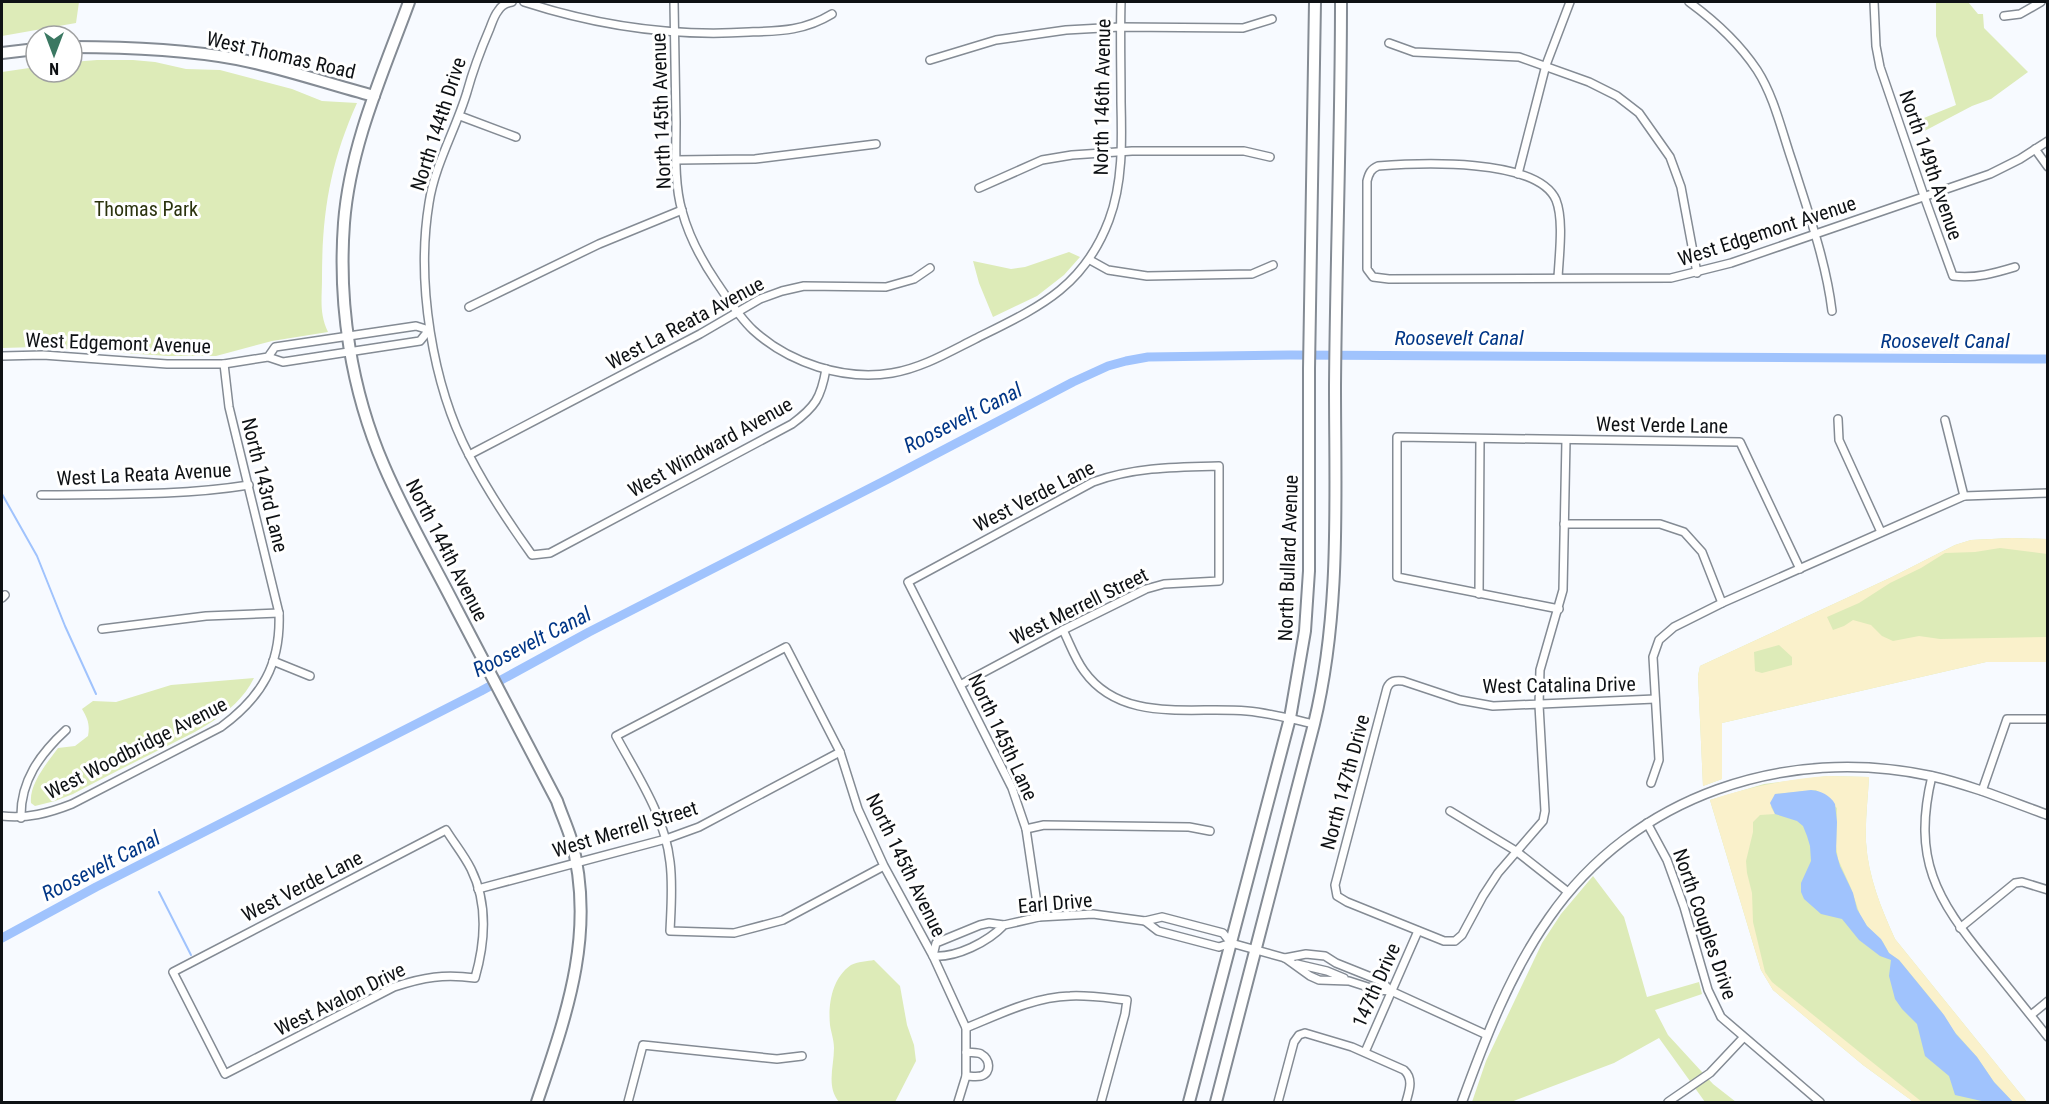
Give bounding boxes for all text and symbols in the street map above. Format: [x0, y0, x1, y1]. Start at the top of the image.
street label: North 146th Avenue [1089, 19, 1115, 175]
north arrow [24, 24, 84, 84]
street label: West Thomas Road [204, 26, 358, 84]
street label: North 145th Avenue [646, 32, 676, 190]
street label: North 144th Drive [405, 54, 471, 194]
text: N [49, 59, 59, 78]
street label: North 149th Avenue [1894, 87, 1968, 243]
street label: West Edgemont Avenue [1675, 191, 1859, 271]
park label: Thomas Park [94, 197, 198, 221]
street label: West La Reata Avenue [602, 271, 768, 375]
water label: Roosevelt Canal [1394, 326, 1524, 350]
street label: West Edgemont Avenue [25, 328, 211, 358]
water label: Roosevelt Canal [1880, 329, 2010, 353]
water label: Roosevelt Canal [900, 378, 1026, 458]
street label: West Windward Avenue [624, 392, 796, 502]
street label: West Verde Lane [1596, 412, 1728, 438]
street label: North 143rd Lane [237, 415, 293, 555]
street label: West Verde Lane [970, 455, 1098, 537]
street label: West La Reata Avenue [56, 457, 232, 491]
street label: North Bullard Avenue [1273, 474, 1303, 642]
street label: North 144th Avenue [401, 475, 493, 625]
street label: West Merrell Street [1006, 562, 1152, 650]
water label: Roosevelt Canal [469, 602, 595, 682]
street label: North 145th Lane [963, 670, 1043, 804]
street label: West Catalina Drive [1482, 672, 1636, 698]
street label: West Woodbridge Avenue [41, 692, 231, 804]
street label: North 147th Drive [1315, 712, 1375, 852]
street label: North 145th Avenue [861, 789, 951, 941]
street label: West Merrell Street [550, 796, 701, 862]
water label: Roosevelt Canal [38, 826, 164, 906]
street label: West Verde Lane [238, 845, 366, 927]
street label: North Couples Drive [1668, 846, 1742, 1002]
street label: Earl Drive [1017, 888, 1093, 918]
street label: 147th Drive [1347, 939, 1405, 1031]
street label: West Avalon Drive [271, 957, 409, 1041]

